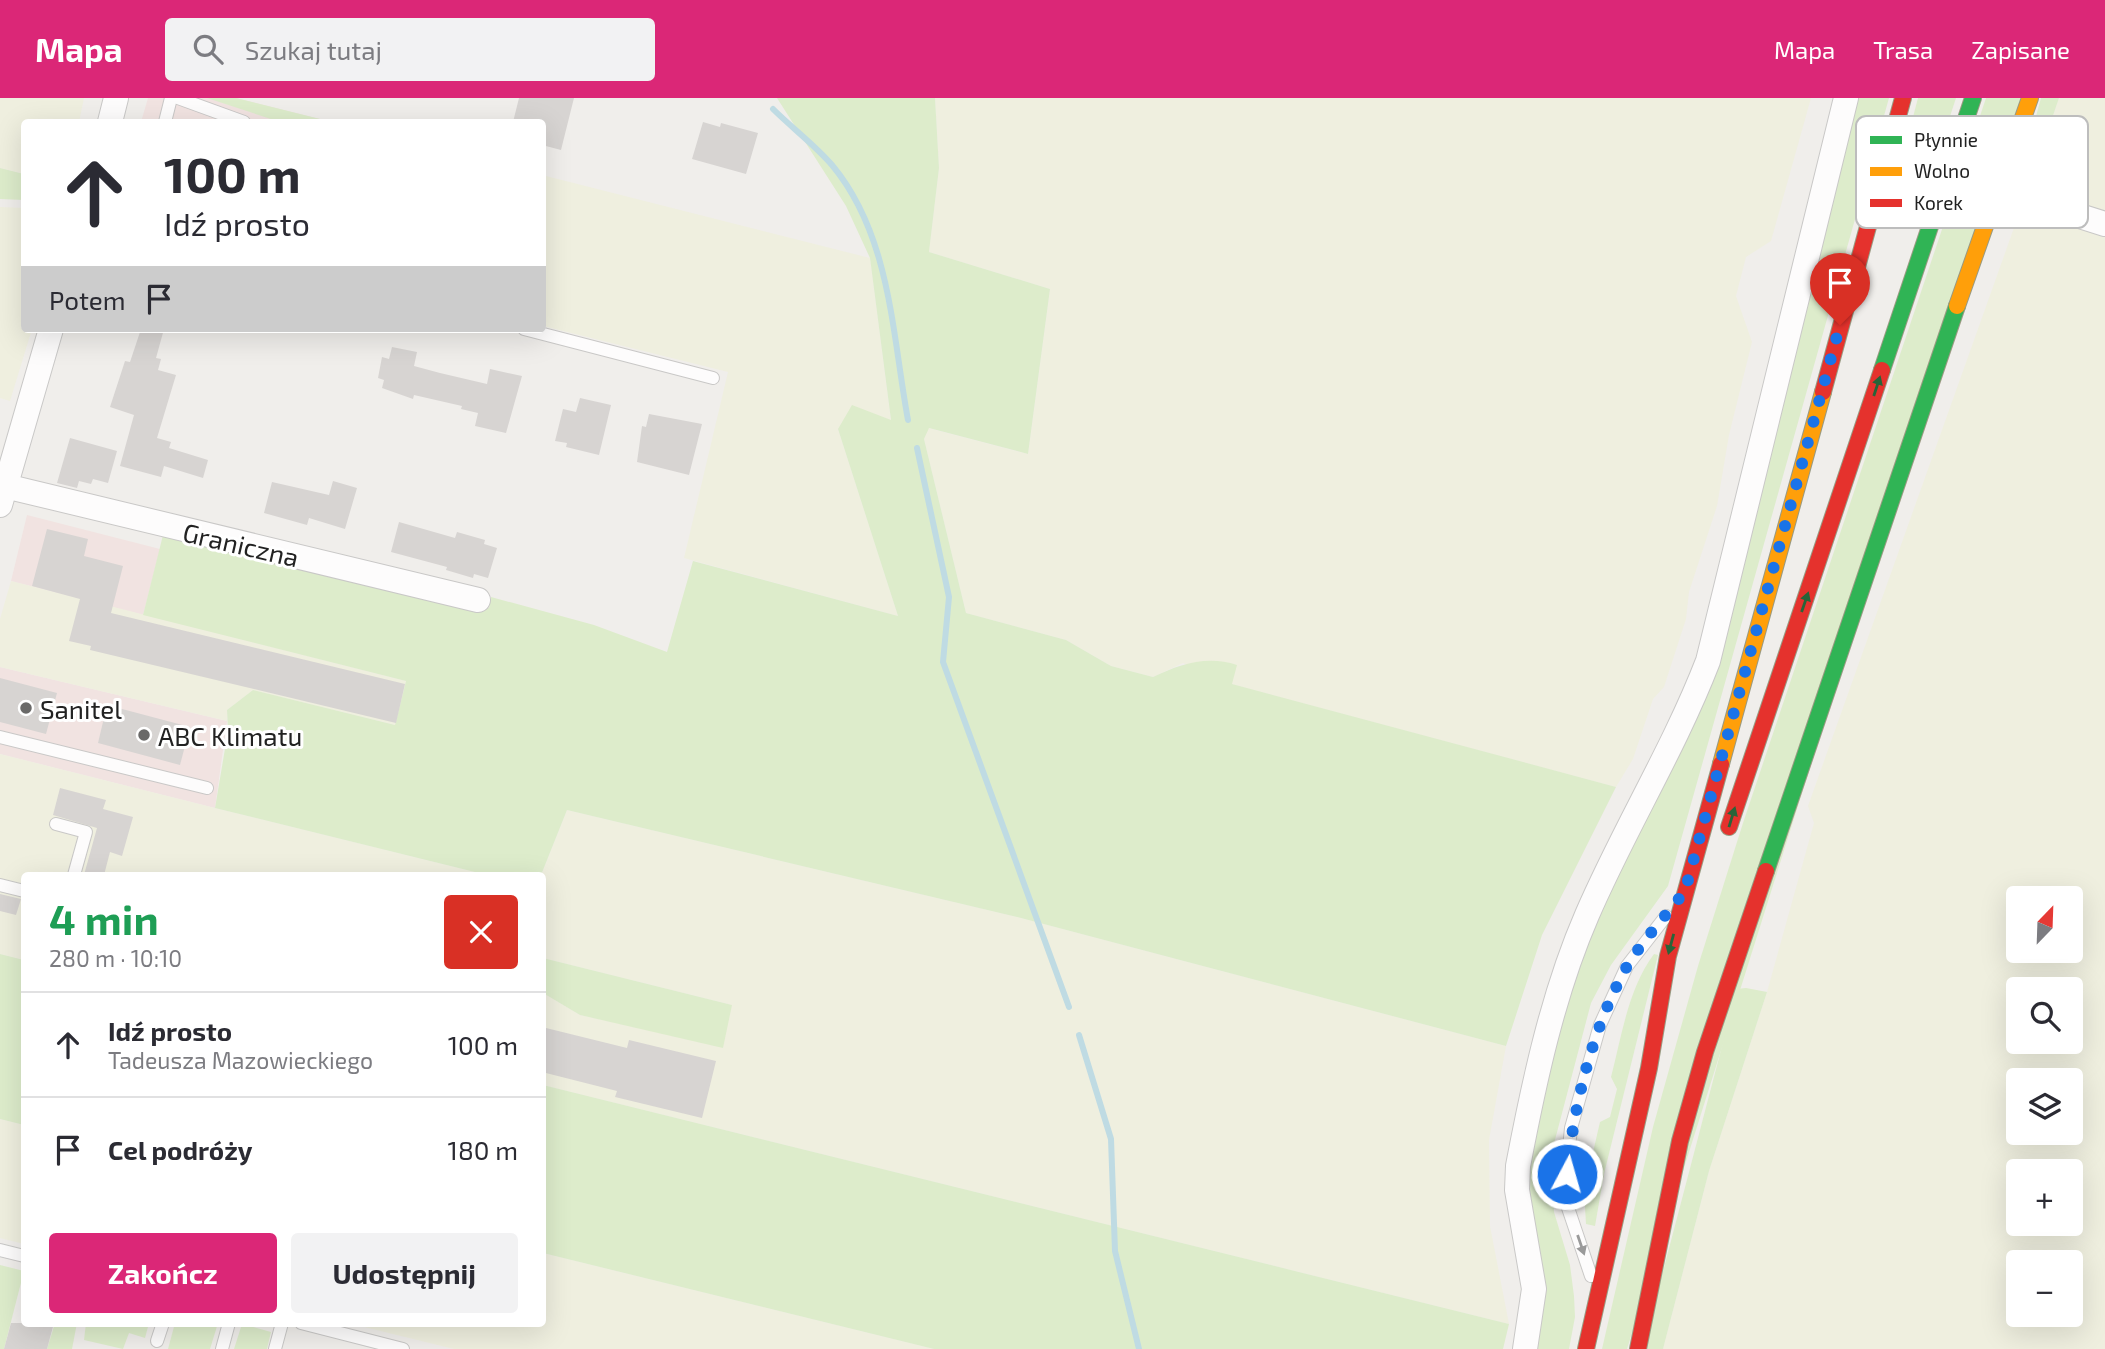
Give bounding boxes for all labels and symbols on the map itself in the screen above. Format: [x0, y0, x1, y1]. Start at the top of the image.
legend [1856, 116, 2088, 228]
text: Płynnie [1914, 128, 1978, 151]
text: Wolno [1914, 159, 1970, 182]
text: Korek [1914, 191, 1963, 214]
pin [1810, 253, 1870, 325]
one-way arrow [1873, 375, 1883, 396]
street label: Graniczna [180, 516, 302, 572]
one-way arrow [1800, 591, 1811, 612]
place label: Sanitel [40, 693, 122, 724]
marker: Sanitel [18, 700, 34, 716]
place label: ABC Klimatu [158, 720, 302, 751]
marker: ABC Klimatu [136, 727, 152, 743]
one-way arrow [1727, 806, 1738, 827]
north arrow [2006, 886, 2082, 962]
one-way arrow [1665, 933, 1676, 955]
position arrow [1530, 1137, 1604, 1211]
one-way arrow [1576, 1234, 1587, 1255]

